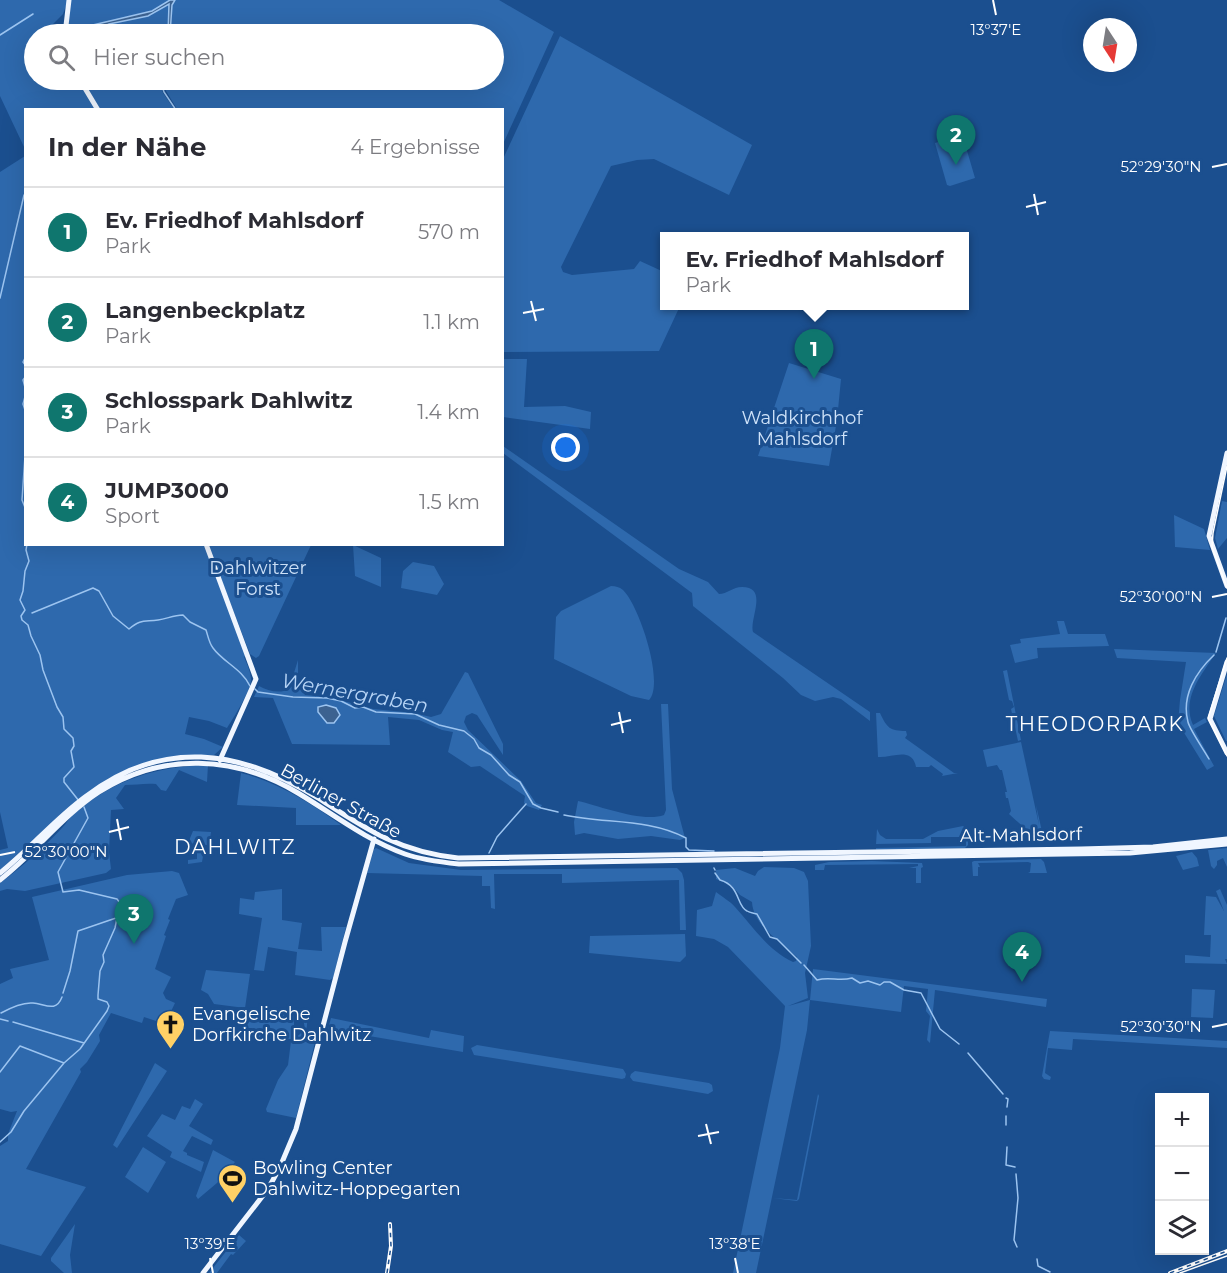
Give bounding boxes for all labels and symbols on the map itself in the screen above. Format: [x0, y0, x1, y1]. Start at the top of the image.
north arrow [1083, 18, 1137, 72]
text: 13°37'E [971, 20, 1021, 39]
pin: 2 [936, 116, 976, 165]
text: 52°29'30"N [1120, 157, 1202, 176]
pin: 1 [794, 330, 834, 379]
park label: Waldkirchhof Mahlsdorf [742, 407, 863, 450]
your location [551, 433, 580, 462]
park label: Dahlwitzer Forst [209, 557, 307, 600]
text: 52°30'00"N [1120, 587, 1202, 606]
water label: Wernergraben [280, 668, 430, 718]
district label: THEODORPARK [1006, 712, 1184, 736]
street label: Berliner Straße [277, 759, 405, 843]
street label: Alt-Mahlsdorf [960, 823, 1083, 847]
district label: DAHLWITZ [174, 835, 296, 859]
text: 52°30'00"N [25, 842, 107, 861]
pin: 3 [114, 894, 154, 944]
pin: 4 [1002, 932, 1042, 982]
place label: Evangelische Dorfkirche Dahlwitz [192, 1003, 371, 1046]
church icon: Evangelische Dorfkirche Dahlwitz [155, 1008, 187, 1050]
text: 52°30'30"N [1120, 1017, 1202, 1036]
place label: Bowling Center Dahlwitz-Hoppegarten [253, 1157, 461, 1200]
sports icon: Bowling Center Dahlwitz-Hoppegarten [216, 1162, 248, 1204]
text: 13°39'E [185, 1234, 235, 1253]
text: 13°38'E [709, 1234, 761, 1253]

